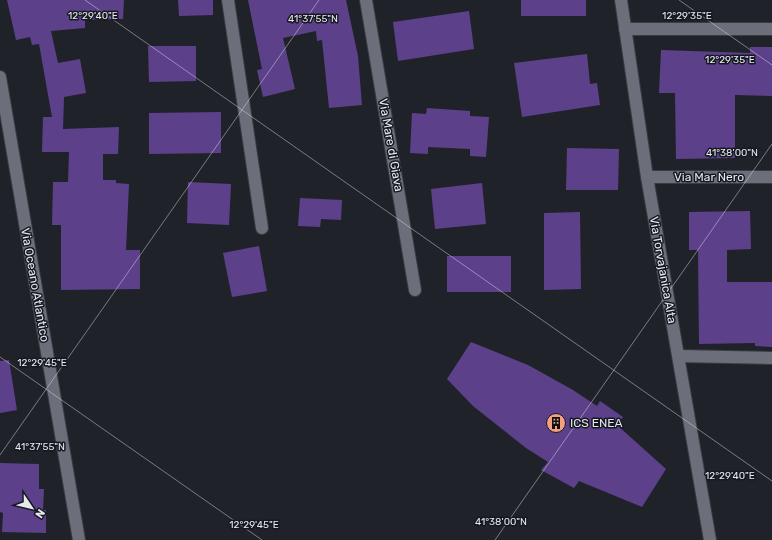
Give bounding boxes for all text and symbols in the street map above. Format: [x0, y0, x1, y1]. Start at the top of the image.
text: 12°29'40"E [68, 10, 118, 22]
text: 12°29'35"E [662, 10, 712, 22]
text: 41°37'55"N [288, 13, 338, 25]
text: 12°29'35"E [705, 54, 755, 66]
street label: Via Mare di Giava [376, 97, 406, 193]
text: 41°38'00"N [706, 147, 758, 159]
street label: Via Mar Nero [674, 170, 744, 184]
street label: Via Torvajanica Alta [647, 215, 679, 325]
street label: Via Oceano Atlantico [18, 227, 52, 343]
text: 12°29'45"E [17, 357, 67, 369]
building icon: ICS ENEA [545, 412, 567, 434]
place label: ICS ENEA [570, 416, 623, 430]
text: 41°37'55"N [15, 441, 65, 453]
text: 12°29'40"E [705, 470, 755, 482]
north arrow [12, 488, 52, 528]
text: N [32, 506, 47, 520]
text: 41°38'00"N [475, 516, 527, 528]
text: 12°29'45"E [229, 519, 279, 531]

